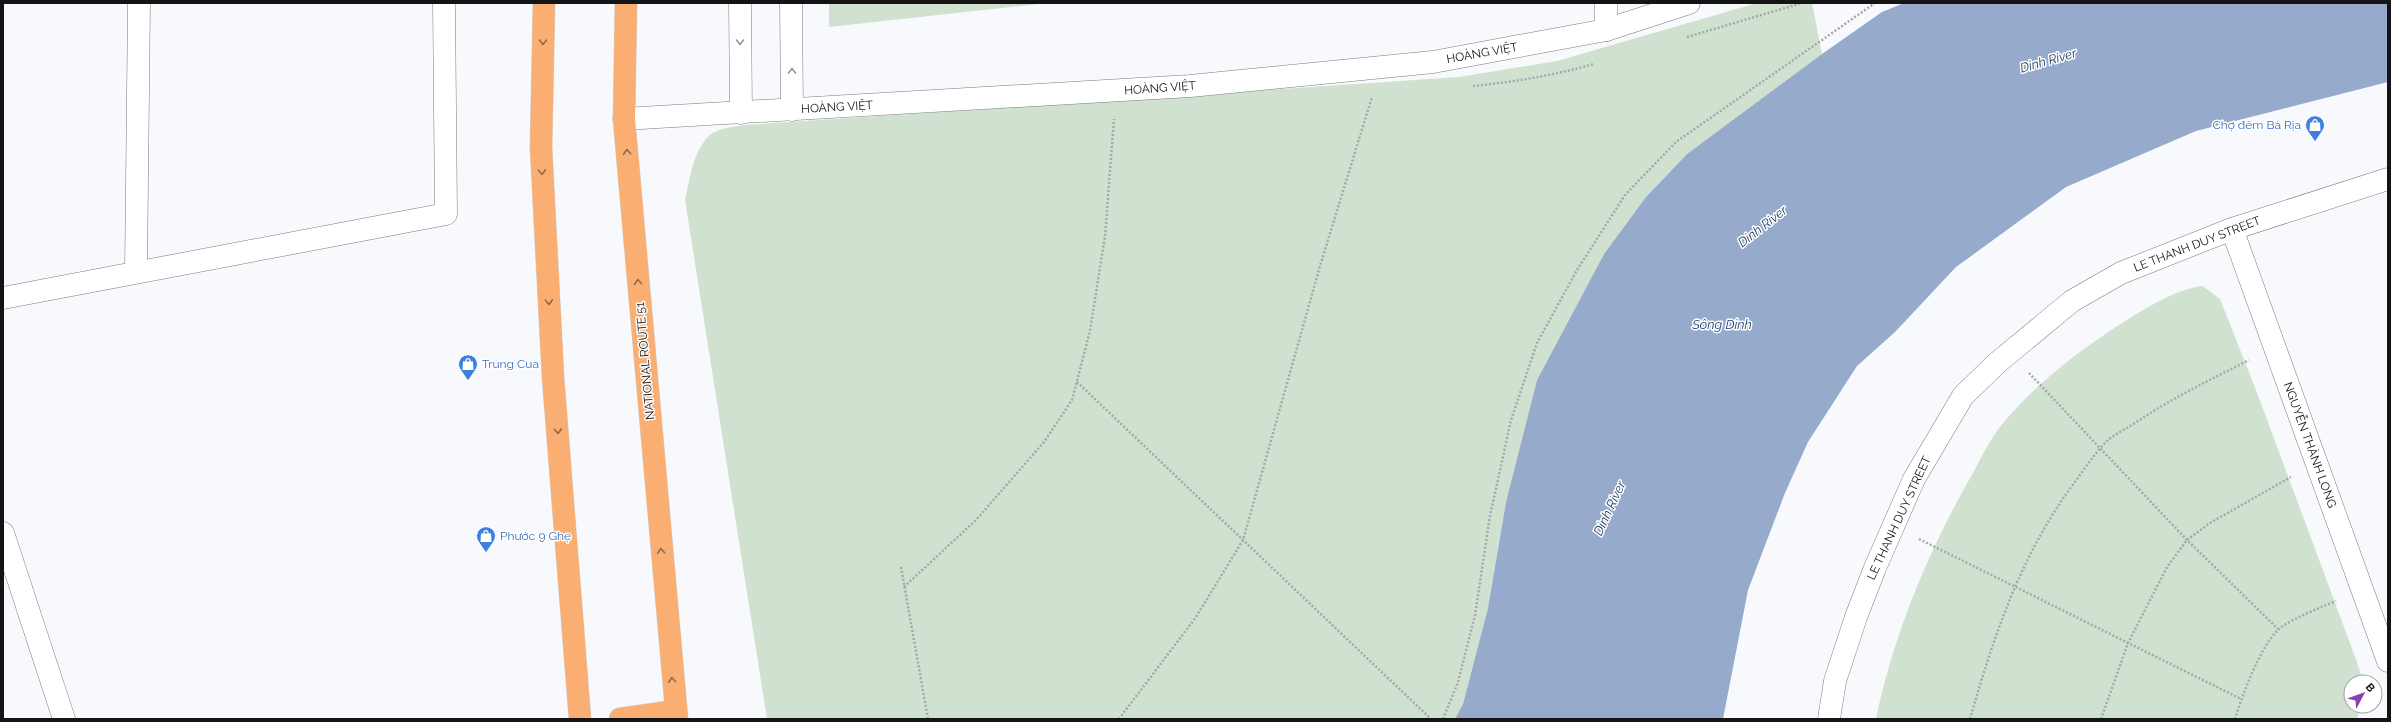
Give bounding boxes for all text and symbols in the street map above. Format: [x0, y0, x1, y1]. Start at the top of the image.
one-way arrow [539, 39, 547, 45]
one-way arrow [736, 39, 744, 45]
street label: HOÀNG VIỆT [1445, 40, 1519, 66]
water label: Dinh River [2018, 45, 2079, 76]
one-way arrow [788, 68, 796, 74]
street label: HOÀNG VIỆT [1124, 78, 1197, 97]
street label: HOÀNG VIỆT [801, 98, 874, 116]
shop icon: Chợ đêm Bà Rịa [2304, 114, 2326, 142]
place label: Chợ đêm Bà Rịa [2212, 118, 2301, 132]
one-way arrow [623, 149, 632, 155]
one-way arrow [538, 169, 547, 175]
water label: Dinh River [1735, 202, 1790, 250]
street label: LE THANH DUY STREET [2132, 213, 2263, 275]
one-way arrow [634, 279, 643, 285]
one-way arrow [545, 299, 554, 305]
street label: NATIONAL ROUTE 51 [633, 301, 657, 421]
water label: Sông Dinh [1691, 317, 1752, 332]
shop icon: Trung Cua [457, 353, 479, 381]
place label: Trung Cua [482, 357, 539, 371]
street label: NGUYỄN THÀNH LONG [2281, 380, 2339, 510]
one-way arrow [553, 428, 562, 434]
street label: LE THANH DUY STREET [1864, 453, 1934, 582]
water label: Dinh River [1590, 478, 1629, 538]
shop icon: Phước 9 Ghẹ [475, 525, 497, 553]
place label: Phước 9 Ghẹ [500, 529, 571, 543]
one-way arrow [657, 548, 666, 554]
north arrow [2343, 674, 2383, 714]
one-way arrow [668, 677, 677, 683]
text: B [2363, 681, 2378, 695]

